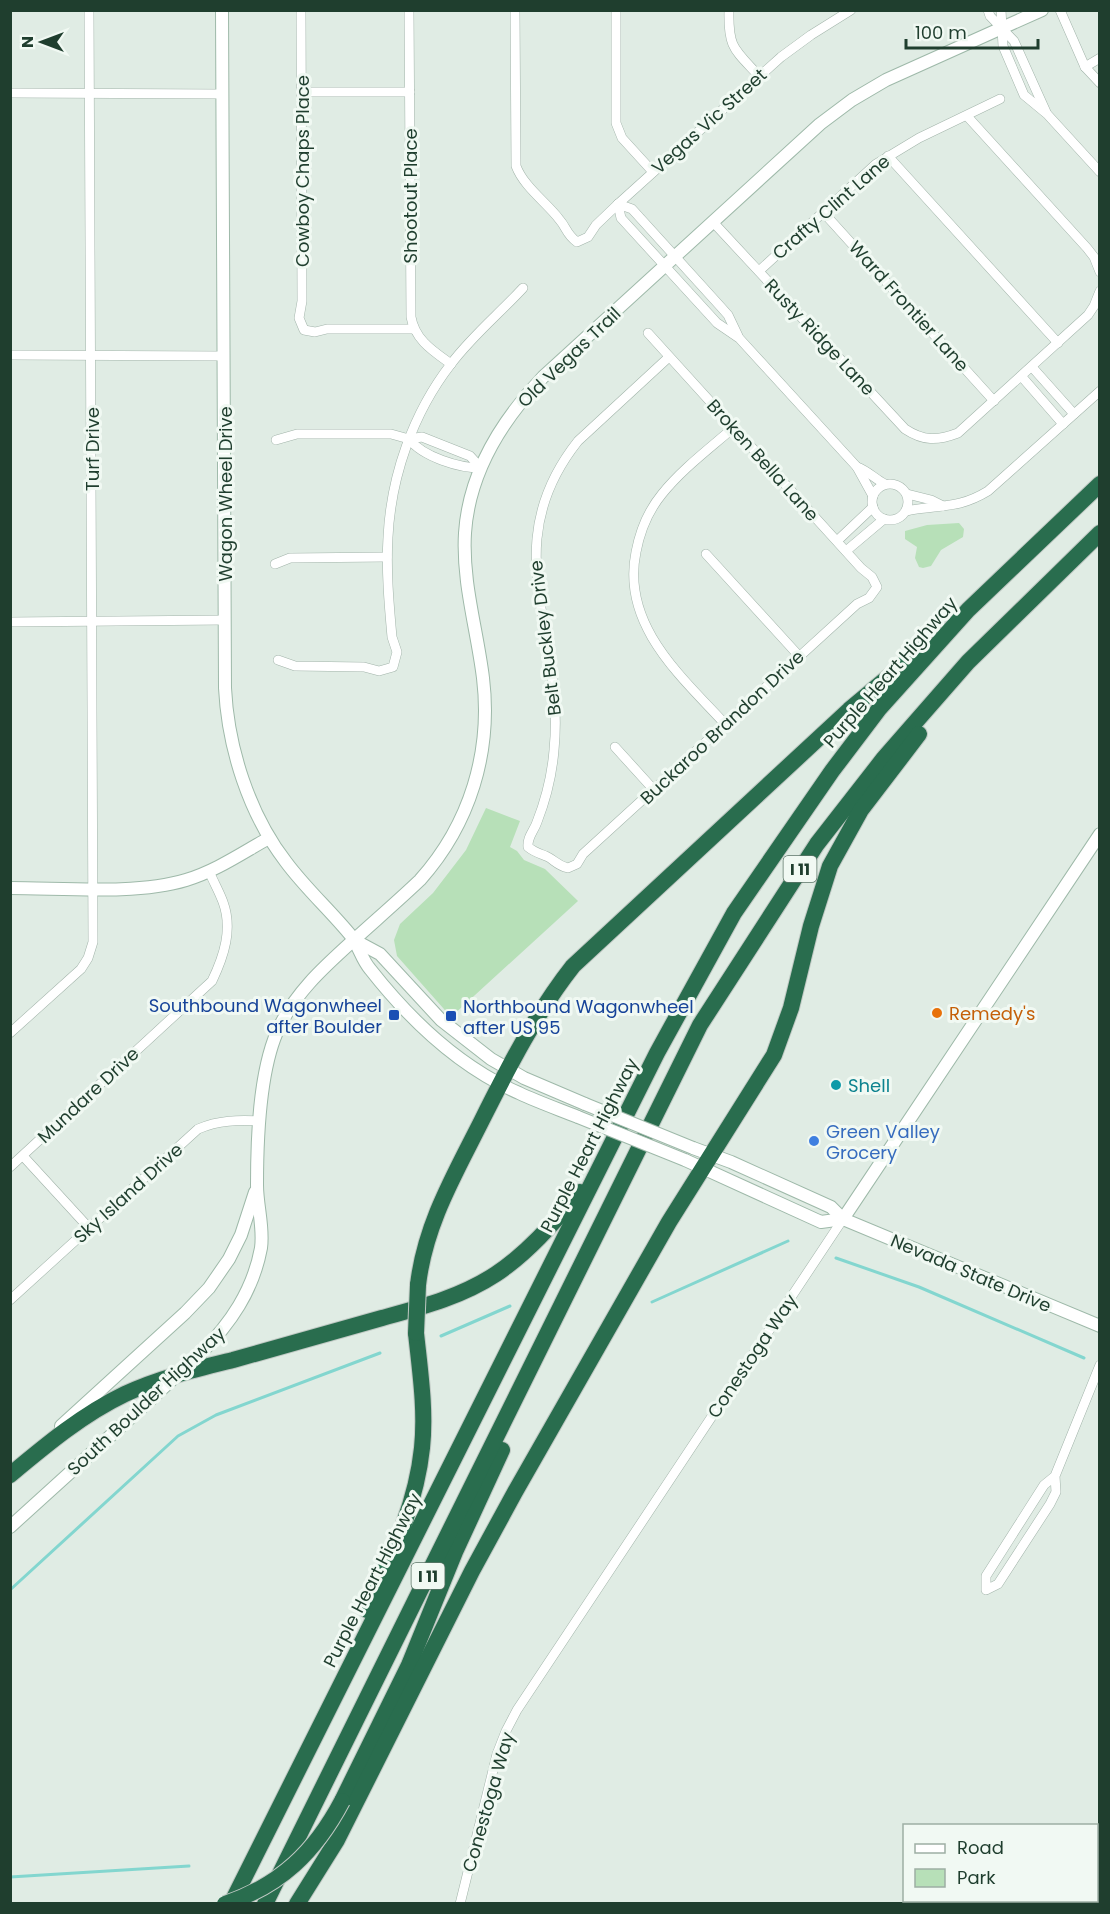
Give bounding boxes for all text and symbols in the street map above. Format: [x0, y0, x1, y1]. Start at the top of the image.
north arrow [12, 12, 72, 72]
scale bar [906, 12, 1038, 50]
text: 100 m [915, 20, 967, 45]
text: N [16, 36, 39, 48]
street label: Vegas Vic Street [646, 63, 772, 179]
street label: Cowboy Chaps Place [290, 75, 315, 267]
street label: Shootout Place [398, 128, 423, 264]
street label: Crafty Clint Lane [767, 149, 895, 265]
street label: Ward Frontier Lane [843, 235, 975, 377]
street label: Rusty Ridge Lane [759, 273, 881, 401]
street label: Old Vegas Trail [512, 301, 626, 413]
street label: Broken Bella Lane [701, 393, 825, 527]
street label: Wagon Wheel Drive [213, 406, 238, 582]
street label: Turf Drive [80, 407, 105, 491]
street label: Belt Buckley Drive [523, 559, 567, 717]
street label: Purple Heart Highway [817, 591, 963, 753]
street label: Buckaroo Brandon Drive [634, 644, 810, 810]
road number: I 11 [784, 856, 816, 882]
place label: Southbound Wagonwheel after Boulder [149, 993, 382, 1039]
place label: Northbound Wagonwheel after US 95 [463, 994, 694, 1040]
place label: Remedy's [949, 1001, 1035, 1026]
marker: Remedy's [930, 1006, 944, 1020]
marker: Southbound Wagonwheel after Boulder [387, 1008, 401, 1022]
marker: Northbound Wagonwheel after US 95 [444, 1009, 458, 1023]
street label: Mundare Drive [32, 1041, 144, 1149]
street label: Purple Heart Highway [534, 1053, 644, 1237]
place label: Shell [848, 1073, 890, 1098]
marker: Shell [829, 1078, 843, 1092]
place label: Green Valley Grocery [826, 1119, 940, 1165]
marker: Green Valley Grocery [807, 1134, 821, 1148]
street label: Sky Island Drive [68, 1137, 188, 1249]
street label: Nevada State Drive [887, 1228, 1055, 1318]
street label: Conestoga Way [701, 1289, 803, 1423]
street label: South Boulder Highway [62, 1321, 230, 1481]
street label: Purple Heart Highway [317, 1488, 427, 1672]
road number: I 11 [412, 1563, 444, 1589]
street label: Conestoga Way [456, 1729, 520, 1875]
legend [903, 1824, 1098, 1902]
text: Road [957, 1835, 1004, 1860]
text: Park [957, 1865, 996, 1890]

